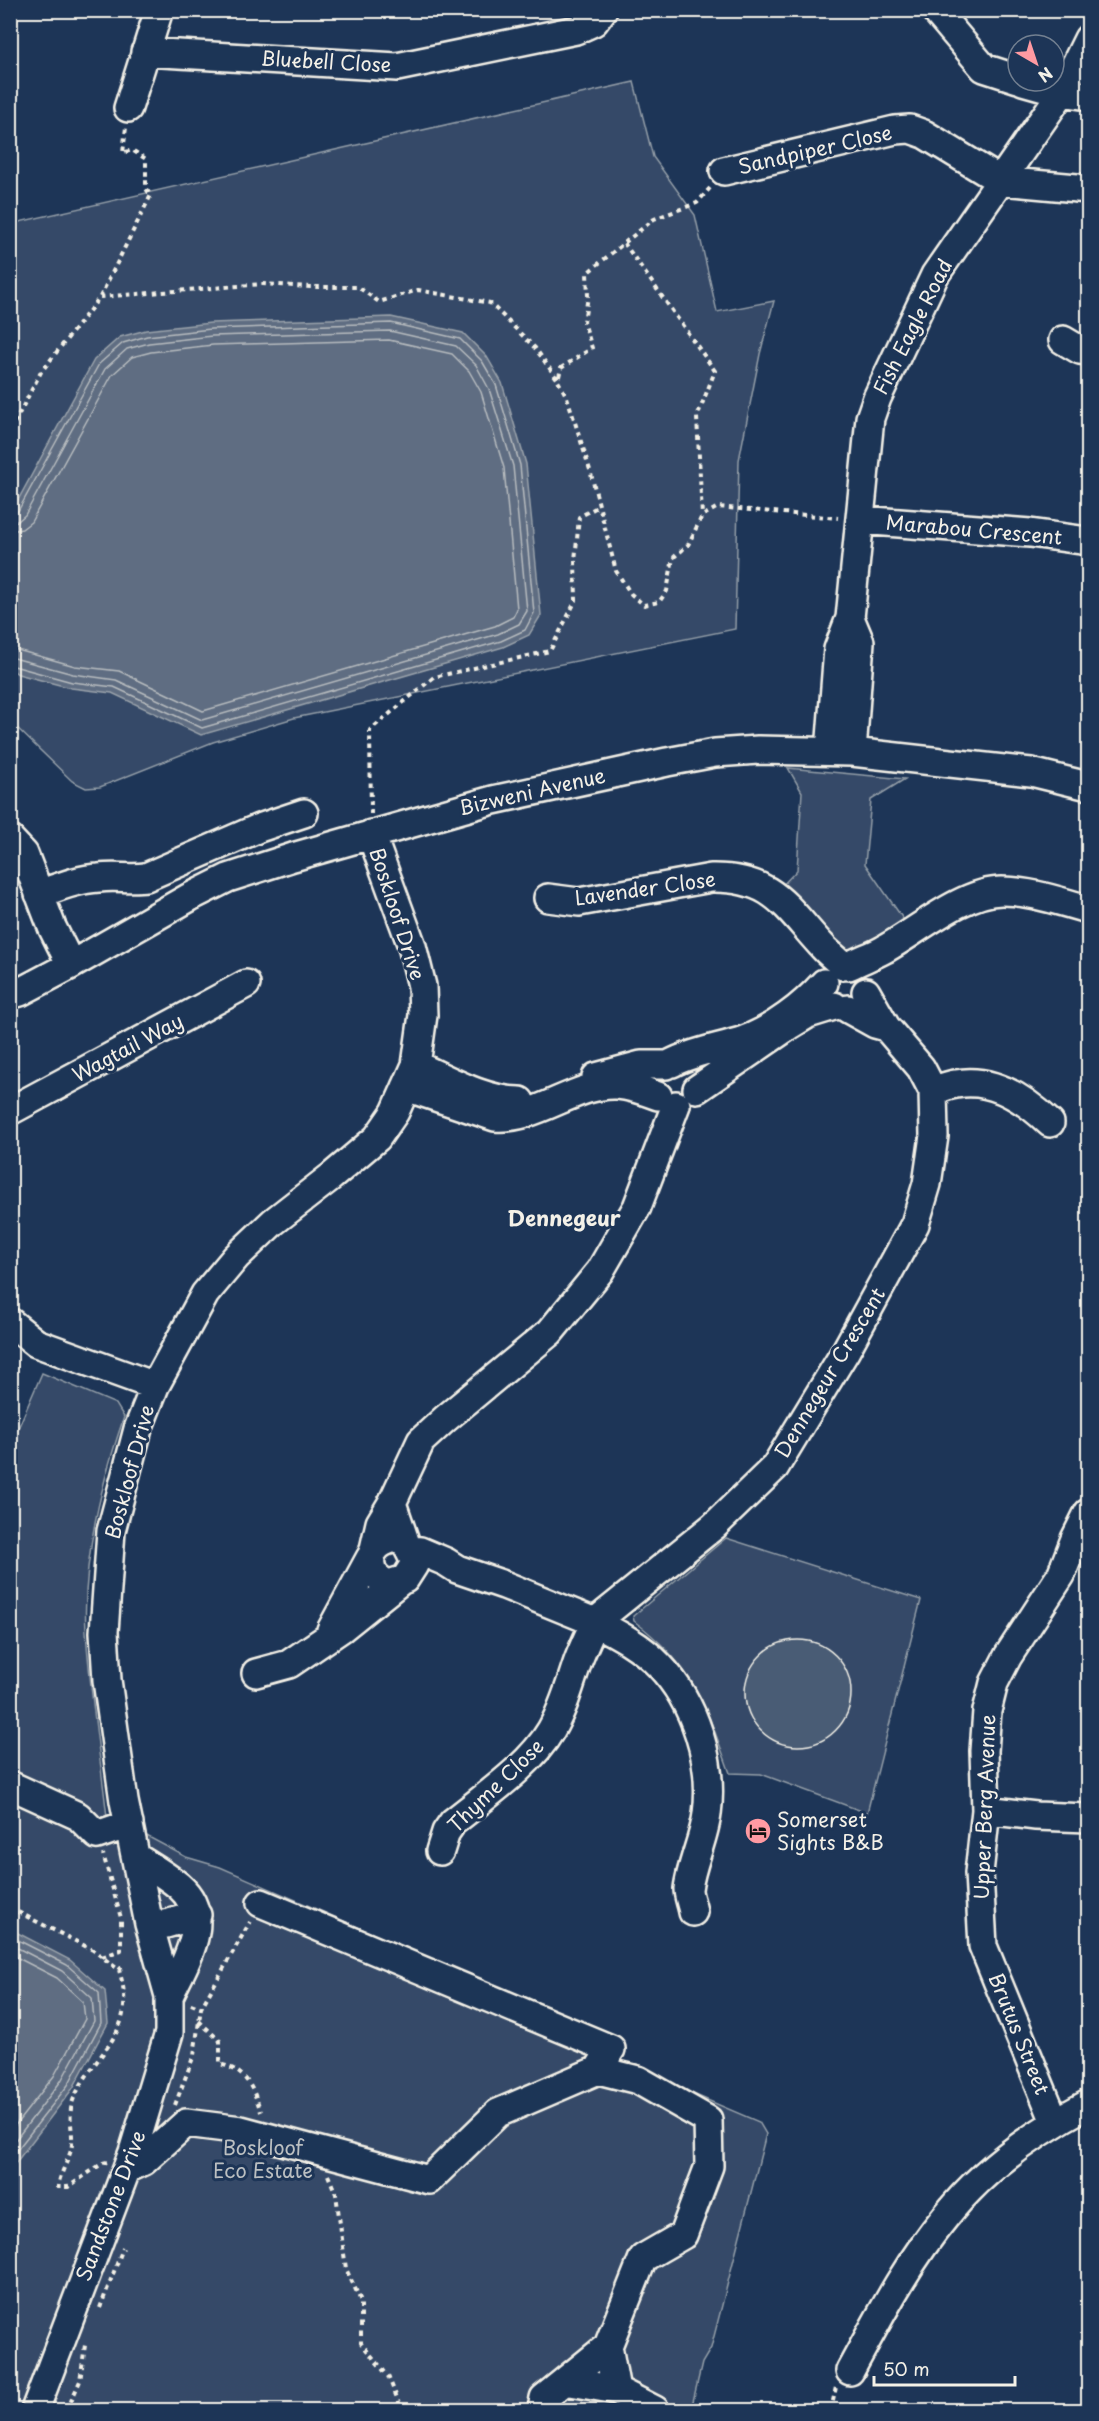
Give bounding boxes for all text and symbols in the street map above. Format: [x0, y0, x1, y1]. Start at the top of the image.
north arrow [1006, 33, 1066, 93]
street label: Bluebell Close [260, 43, 392, 79]
text: N [1034, 62, 1059, 89]
street label: Sandpiper Close [735, 117, 895, 181]
street label: Fish Eagle Road [865, 253, 959, 400]
street label: Marabou Crescent [885, 506, 1063, 552]
street label: Bizweni Avenue [456, 760, 608, 822]
street label: Boskloof Drive [362, 844, 433, 984]
street label: Lavender Close [573, 863, 717, 913]
street label: Wagtail Way [67, 1005, 188, 1089]
district label: Dennegeur [507, 1201, 621, 1233]
street label: Dennegeur Crescent [766, 1281, 892, 1463]
street label: Boskloof Drive [97, 1401, 161, 1542]
street label: Upper Berg Avenue [966, 1714, 1002, 1900]
street label: Thyme Close [440, 1731, 550, 1839]
place label: Somerset Sights B&B [777, 1804, 884, 1857]
hotel icon: Somerset Sights B&B [743, 1816, 773, 1846]
street label: Brutus Street [982, 1968, 1058, 2099]
street label: Sandstone Drive [68, 2126, 153, 2285]
park label: Boskloof Eco Estate [213, 2132, 313, 2185]
scale bar [874, 2349, 1015, 2387]
text: 50 m [883, 2355, 930, 2382]

